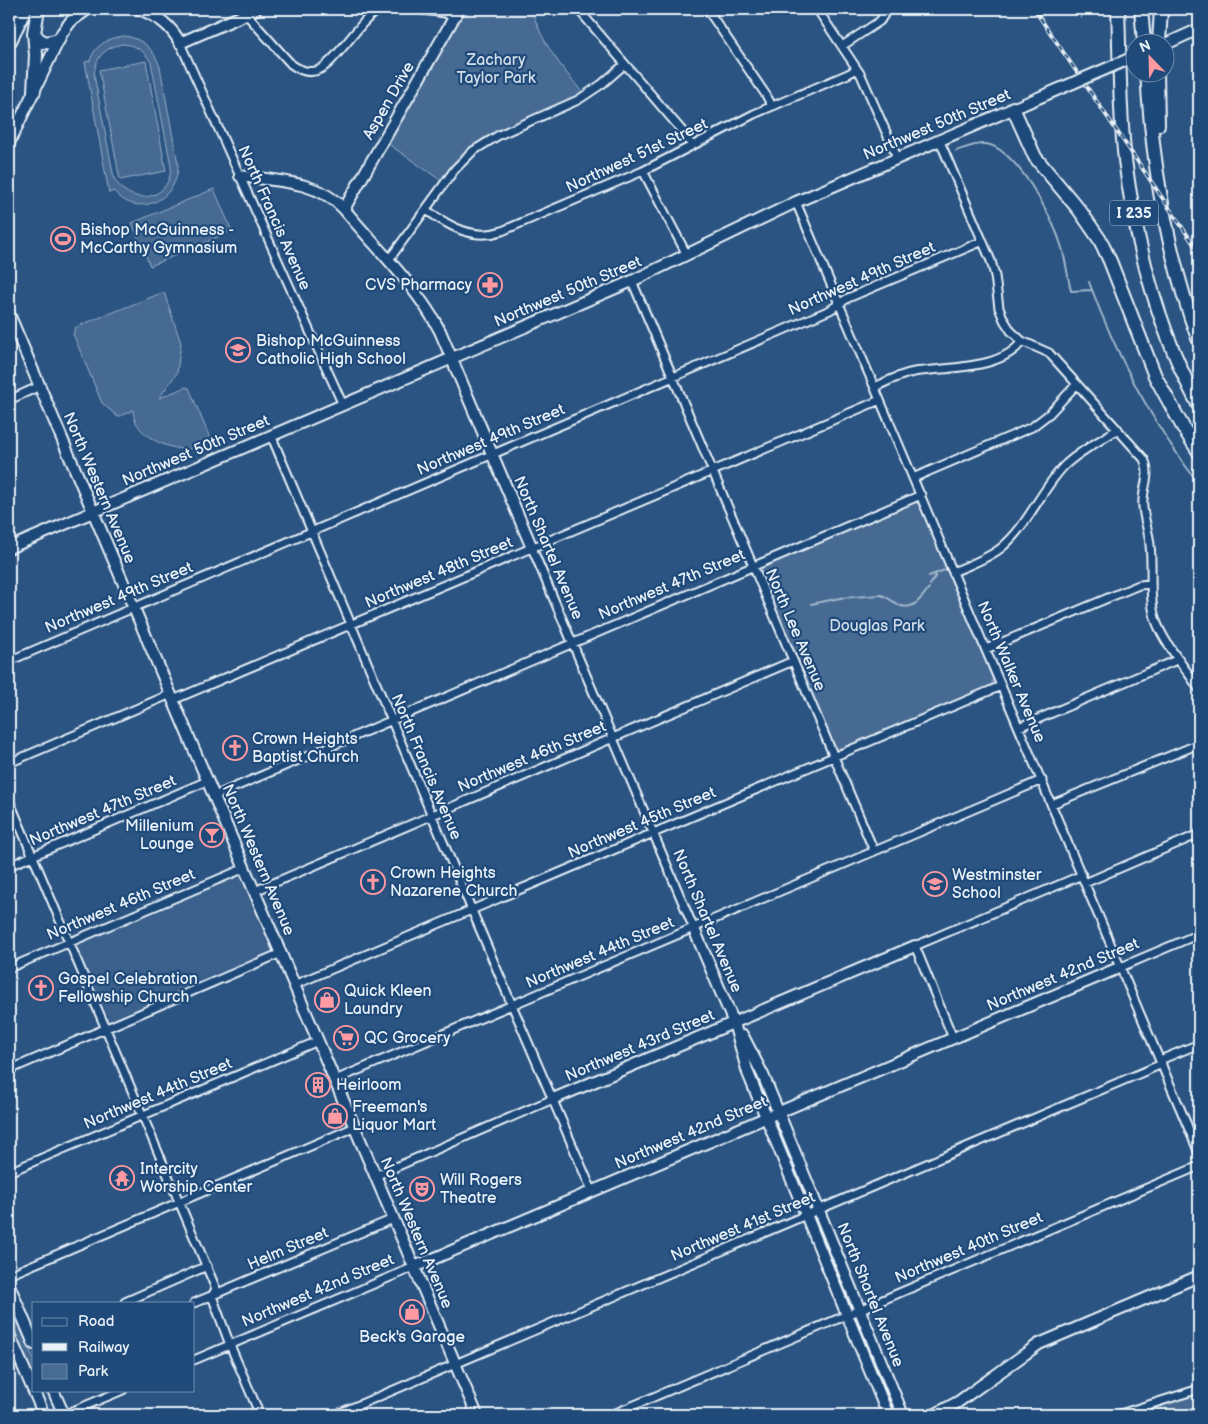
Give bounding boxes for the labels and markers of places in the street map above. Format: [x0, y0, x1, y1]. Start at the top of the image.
place label: Bishop McGuinness - McCarthy Gymnasium [80, 221, 237, 258]
sports icon: Bishop McGuinness - McCarthy Gymnasium [50, 226, 76, 252]
pharmacy icon: CVS Pharmacy [477, 272, 503, 298]
place label: CVS Pharmacy [365, 276, 473, 295]
place label: Bishop McGuinness Catholic High School [256, 332, 406, 369]
school or university icon: Bishop McGuinness Catholic High School [225, 337, 251, 363]
place label: Crown Heights Baptist Church [252, 730, 359, 767]
church icon: Crown Heights Baptist Church [222, 735, 248, 761]
place label: Millenium Lounge [125, 817, 195, 854]
bar icon: Millenium Lounge [199, 822, 225, 848]
place label: Crown Heights Nazarene Church [390, 864, 517, 901]
place label: Westminster School [952, 866, 1042, 903]
church icon: Crown Heights Nazarene Church [360, 869, 386, 895]
school or university icon: Westminster School [922, 871, 948, 897]
place label: Gospel Celebration Fellowship Church [58, 970, 198, 1007]
church icon: Gospel Celebration Fellowship Church [28, 975, 54, 1001]
place label: Quick Kleen Laundry [344, 982, 432, 1019]
shop icon: Quick Kleen Laundry [314, 987, 340, 1013]
supermarket icon: QC Grocery [333, 1025, 359, 1051]
place label: QC Grocery [364, 1029, 451, 1048]
building icon: Heirloom [305, 1072, 331, 1098]
place label: Heirloom [336, 1076, 402, 1095]
place label: Freeman's Liquor Mart [352, 1098, 436, 1135]
shop icon: Freeman's Liquor Mart [322, 1103, 348, 1129]
place label: Intercity Worship Center [140, 1160, 252, 1197]
temple icon: Intercity Worship Center [109, 1165, 135, 1191]
place label: Will Rogers Theatre [440, 1171, 522, 1208]
theatre icon: Will Rogers Theatre [409, 1176, 435, 1202]
shop icon: Beck's Garage [399, 1299, 425, 1325]
place label: Beck's Garage [359, 1328, 465, 1347]

